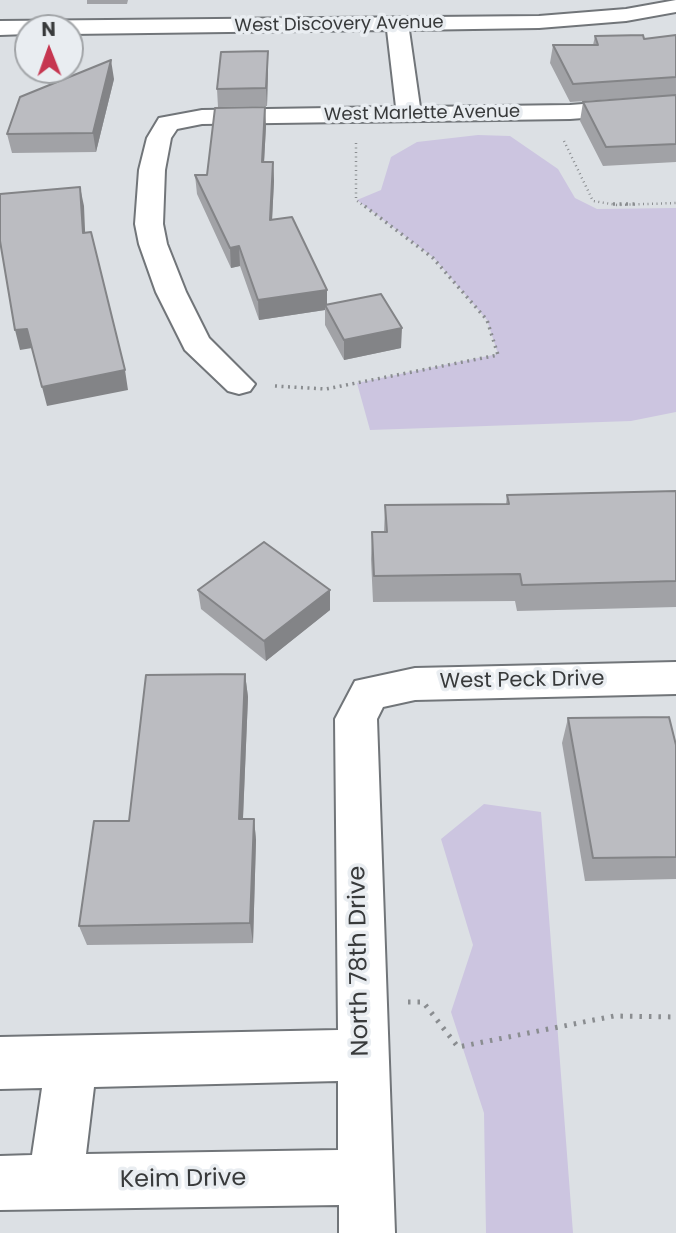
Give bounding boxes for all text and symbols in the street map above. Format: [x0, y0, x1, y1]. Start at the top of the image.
street label: West Discovery Avenue [234, 12, 444, 38]
north arrow [14, 14, 84, 84]
text: N [41, 16, 56, 43]
street label: West Marlette Avenue [324, 101, 520, 127]
street label: West Peck Drive [439, 667, 605, 695]
street label: North 78th Drive [344, 865, 376, 1057]
street label: Keim Drive [120, 1164, 246, 1196]

